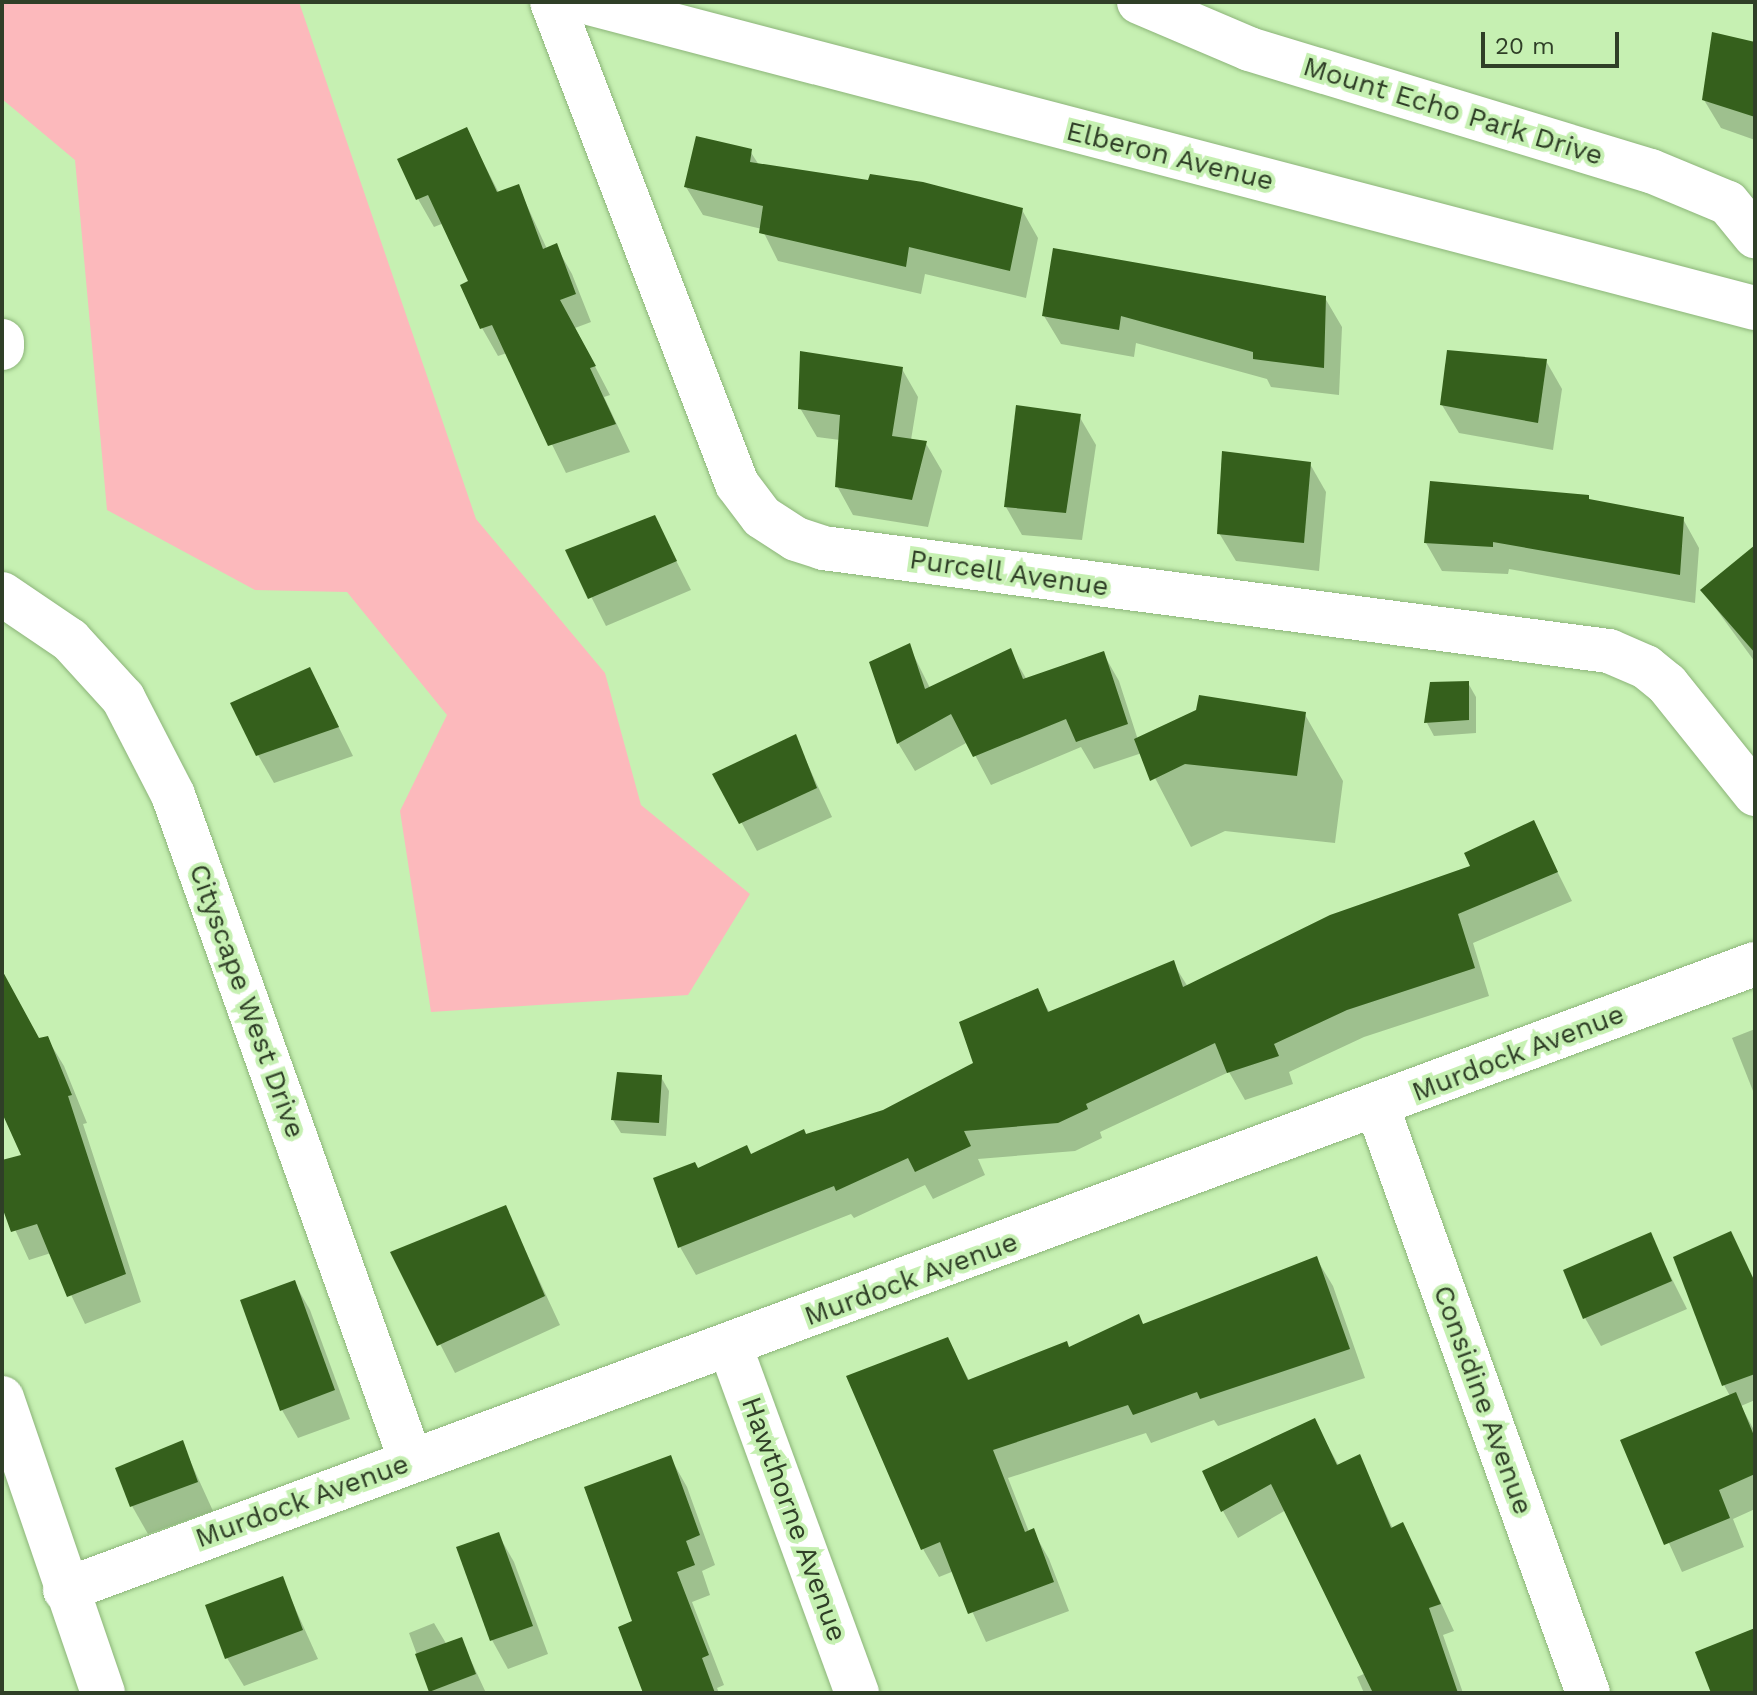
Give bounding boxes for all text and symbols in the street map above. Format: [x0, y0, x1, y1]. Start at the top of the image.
scale bar [1485, 16, 1623, 66]
text: 20 m [1495, 32, 1555, 60]
street label: Mount Echo Park Drive [1299, 49, 1607, 173]
street label: Elberon Avenue [1062, 114, 1278, 198]
street label: Purcell Avenue [906, 542, 1112, 604]
street label: Cityscape West Drive [182, 859, 312, 1143]
street label: Murdock Avenue [1406, 997, 1630, 1109]
street label: Murdock Avenue [799, 1224, 1023, 1334]
street label: Considine Avenue [1426, 1280, 1540, 1520]
street label: Hawthorne Avenue [734, 1392, 854, 1646]
street label: Murdock Avenue [190, 1446, 414, 1556]

